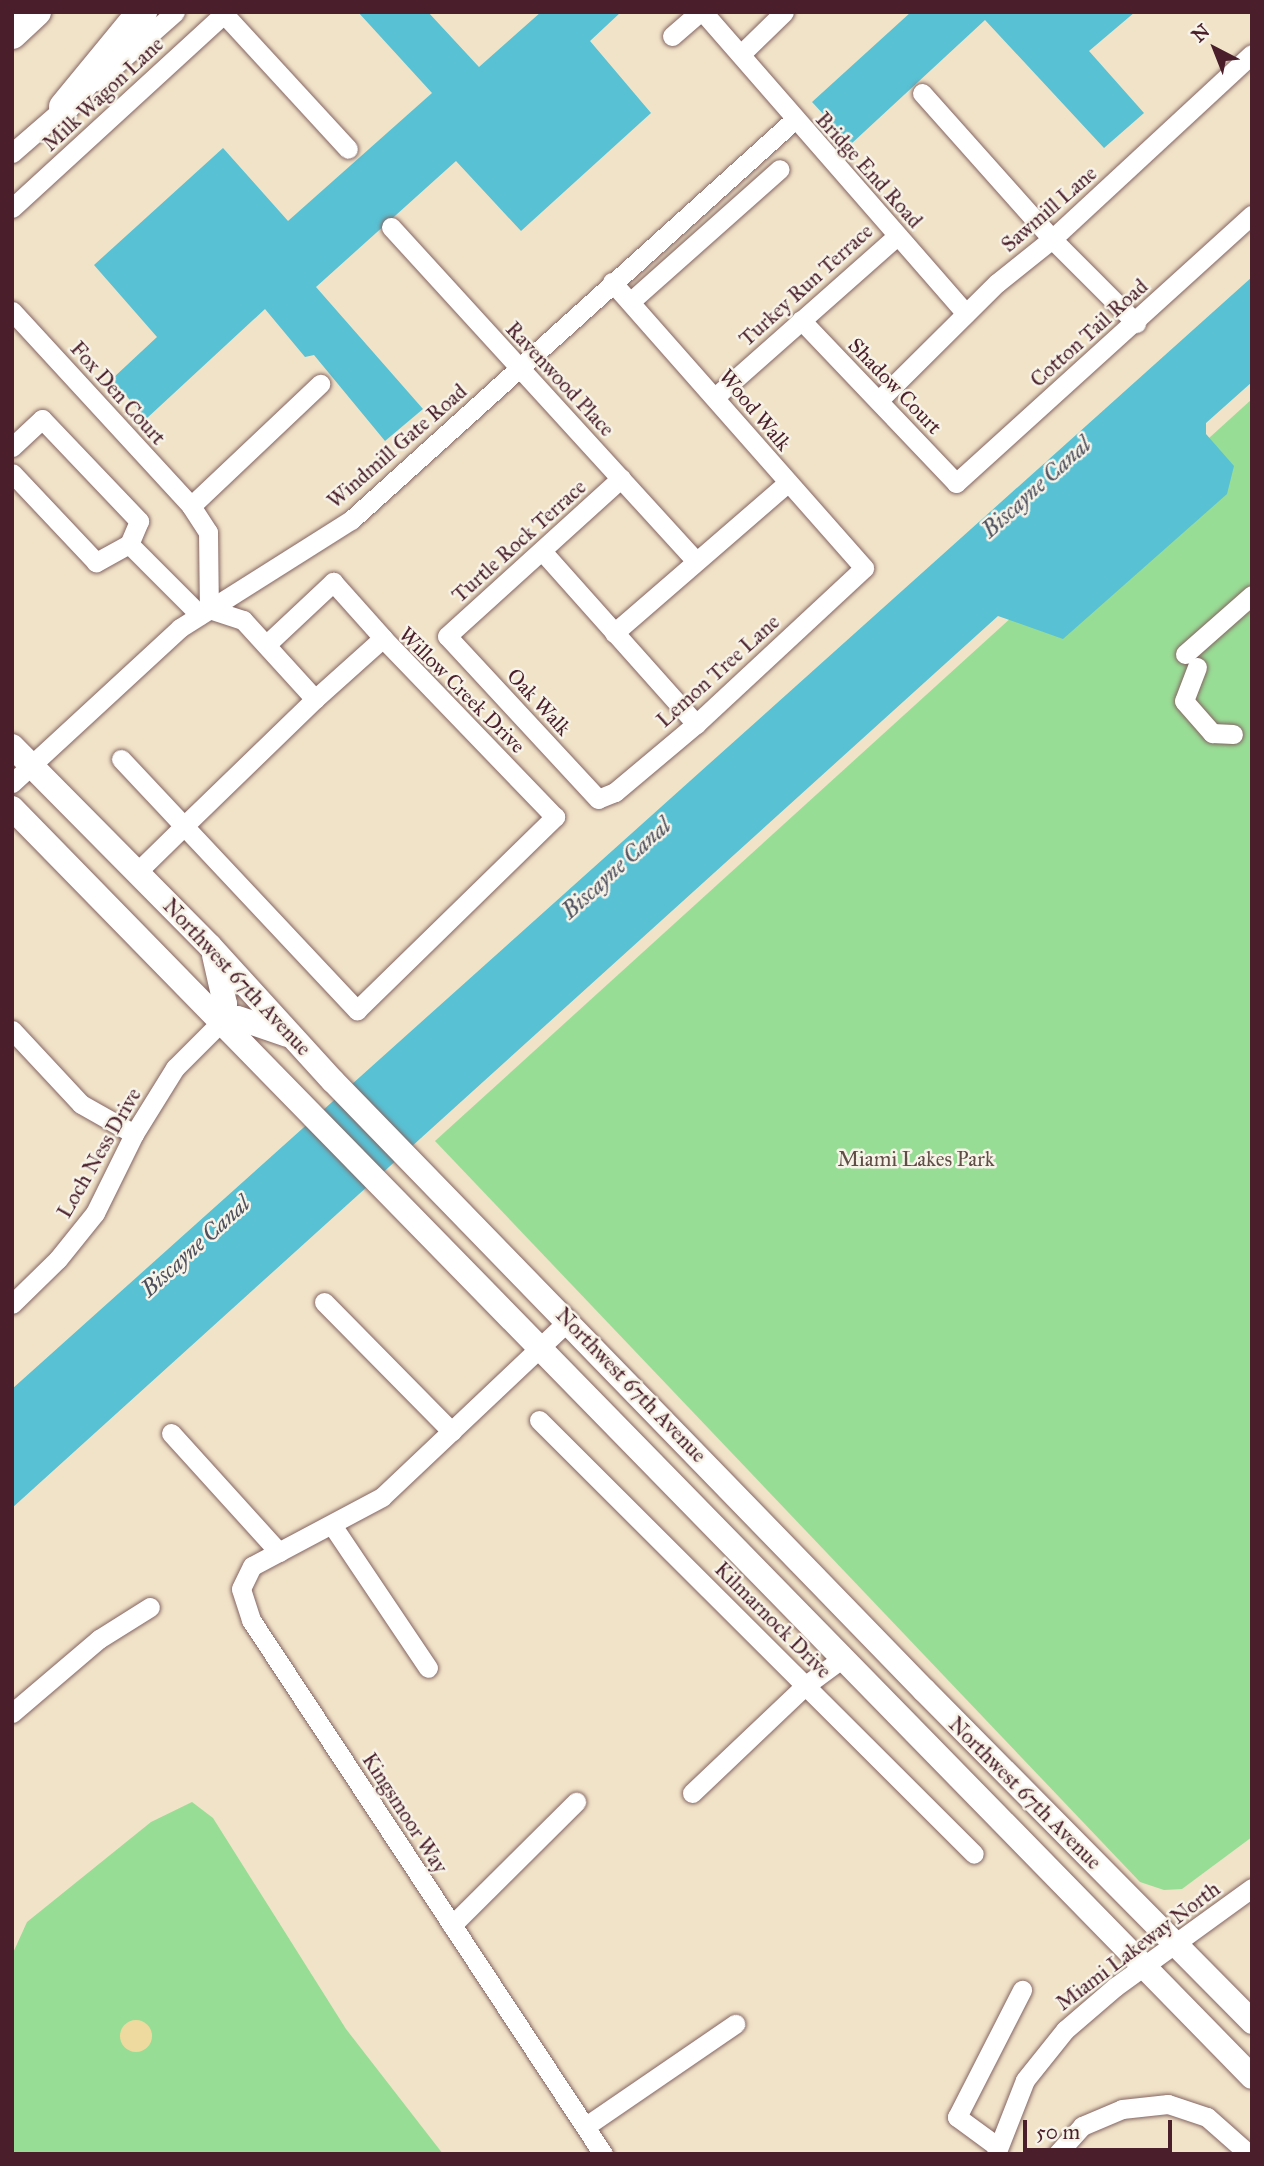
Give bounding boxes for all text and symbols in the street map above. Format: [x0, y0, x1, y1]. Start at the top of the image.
north arrow [1180, 14, 1250, 84]
text: N [1187, 19, 1214, 47]
street label: Milk Wagon Lane [37, 32, 169, 156]
street label: Bridge End Road [810, 107, 928, 233]
street label: Sawmill Lane [996, 161, 1102, 257]
street label: Turkey Run Terrace [734, 218, 878, 352]
street label: Cotton Tail Road [1025, 274, 1153, 392]
street label: Ravenwood Place [500, 316, 620, 442]
street label: Shadow Court [843, 333, 947, 439]
street label: Fox Den Court [65, 336, 171, 450]
street label: Wood Walk [714, 364, 796, 456]
street label: Windmill Gate Road [322, 379, 472, 513]
water label: Biscayne Canal [976, 431, 1096, 543]
street label: Turtle Rock Terrace [447, 474, 591, 608]
street label: Lemon Tree Lane [651, 609, 785, 733]
street label: Willow Creek Drive [394, 622, 530, 758]
street label: Oak Walk [502, 663, 576, 741]
water label: Biscayne Canal [556, 812, 676, 924]
street label: Northwest 67th Avenue [158, 893, 316, 1061]
street label: Loch Ness Drive [52, 1084, 146, 1222]
park label: Miami Lakes Park [837, 1146, 995, 1172]
water label: Biscayne Canal [135, 1190, 255, 1302]
street label: Northwest 67th Avenue [551, 1302, 711, 1468]
street label: Kilmarnock Drive [709, 1556, 837, 1684]
street label: Northwest 67th Avenue [943, 1711, 1107, 1875]
street label: Kingsmoor Way [357, 1748, 453, 1878]
street label: Miami Lakeway North [1051, 1876, 1225, 2016]
scale bar [1026, 2106, 1175, 2150]
text: 50 m [1036, 2119, 1080, 2145]

